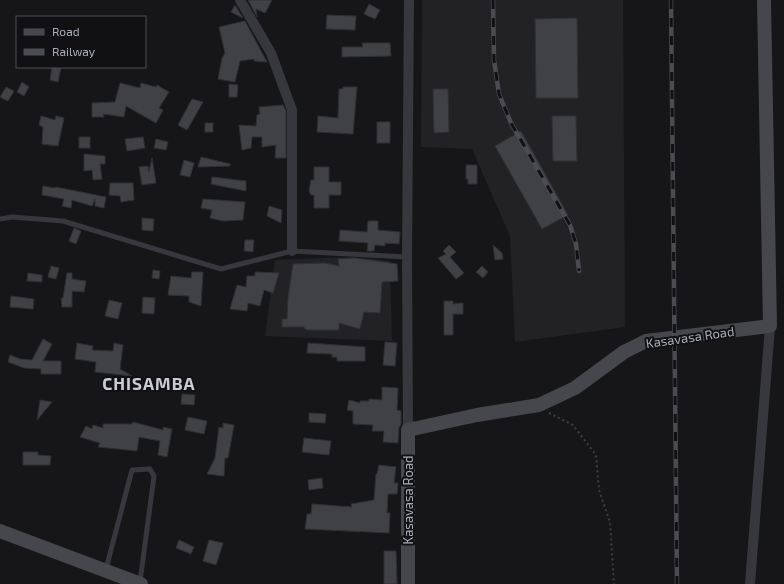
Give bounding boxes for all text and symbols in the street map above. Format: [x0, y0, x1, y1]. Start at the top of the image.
legend [16, 16, 146, 68]
text: Road [52, 24, 80, 38]
text: Railway [52, 44, 96, 58]
street label: Kasavasa Road [645, 323, 735, 351]
district label: CHISAMBA [102, 373, 196, 393]
street label: Kasavasa Road [400, 455, 416, 545]

